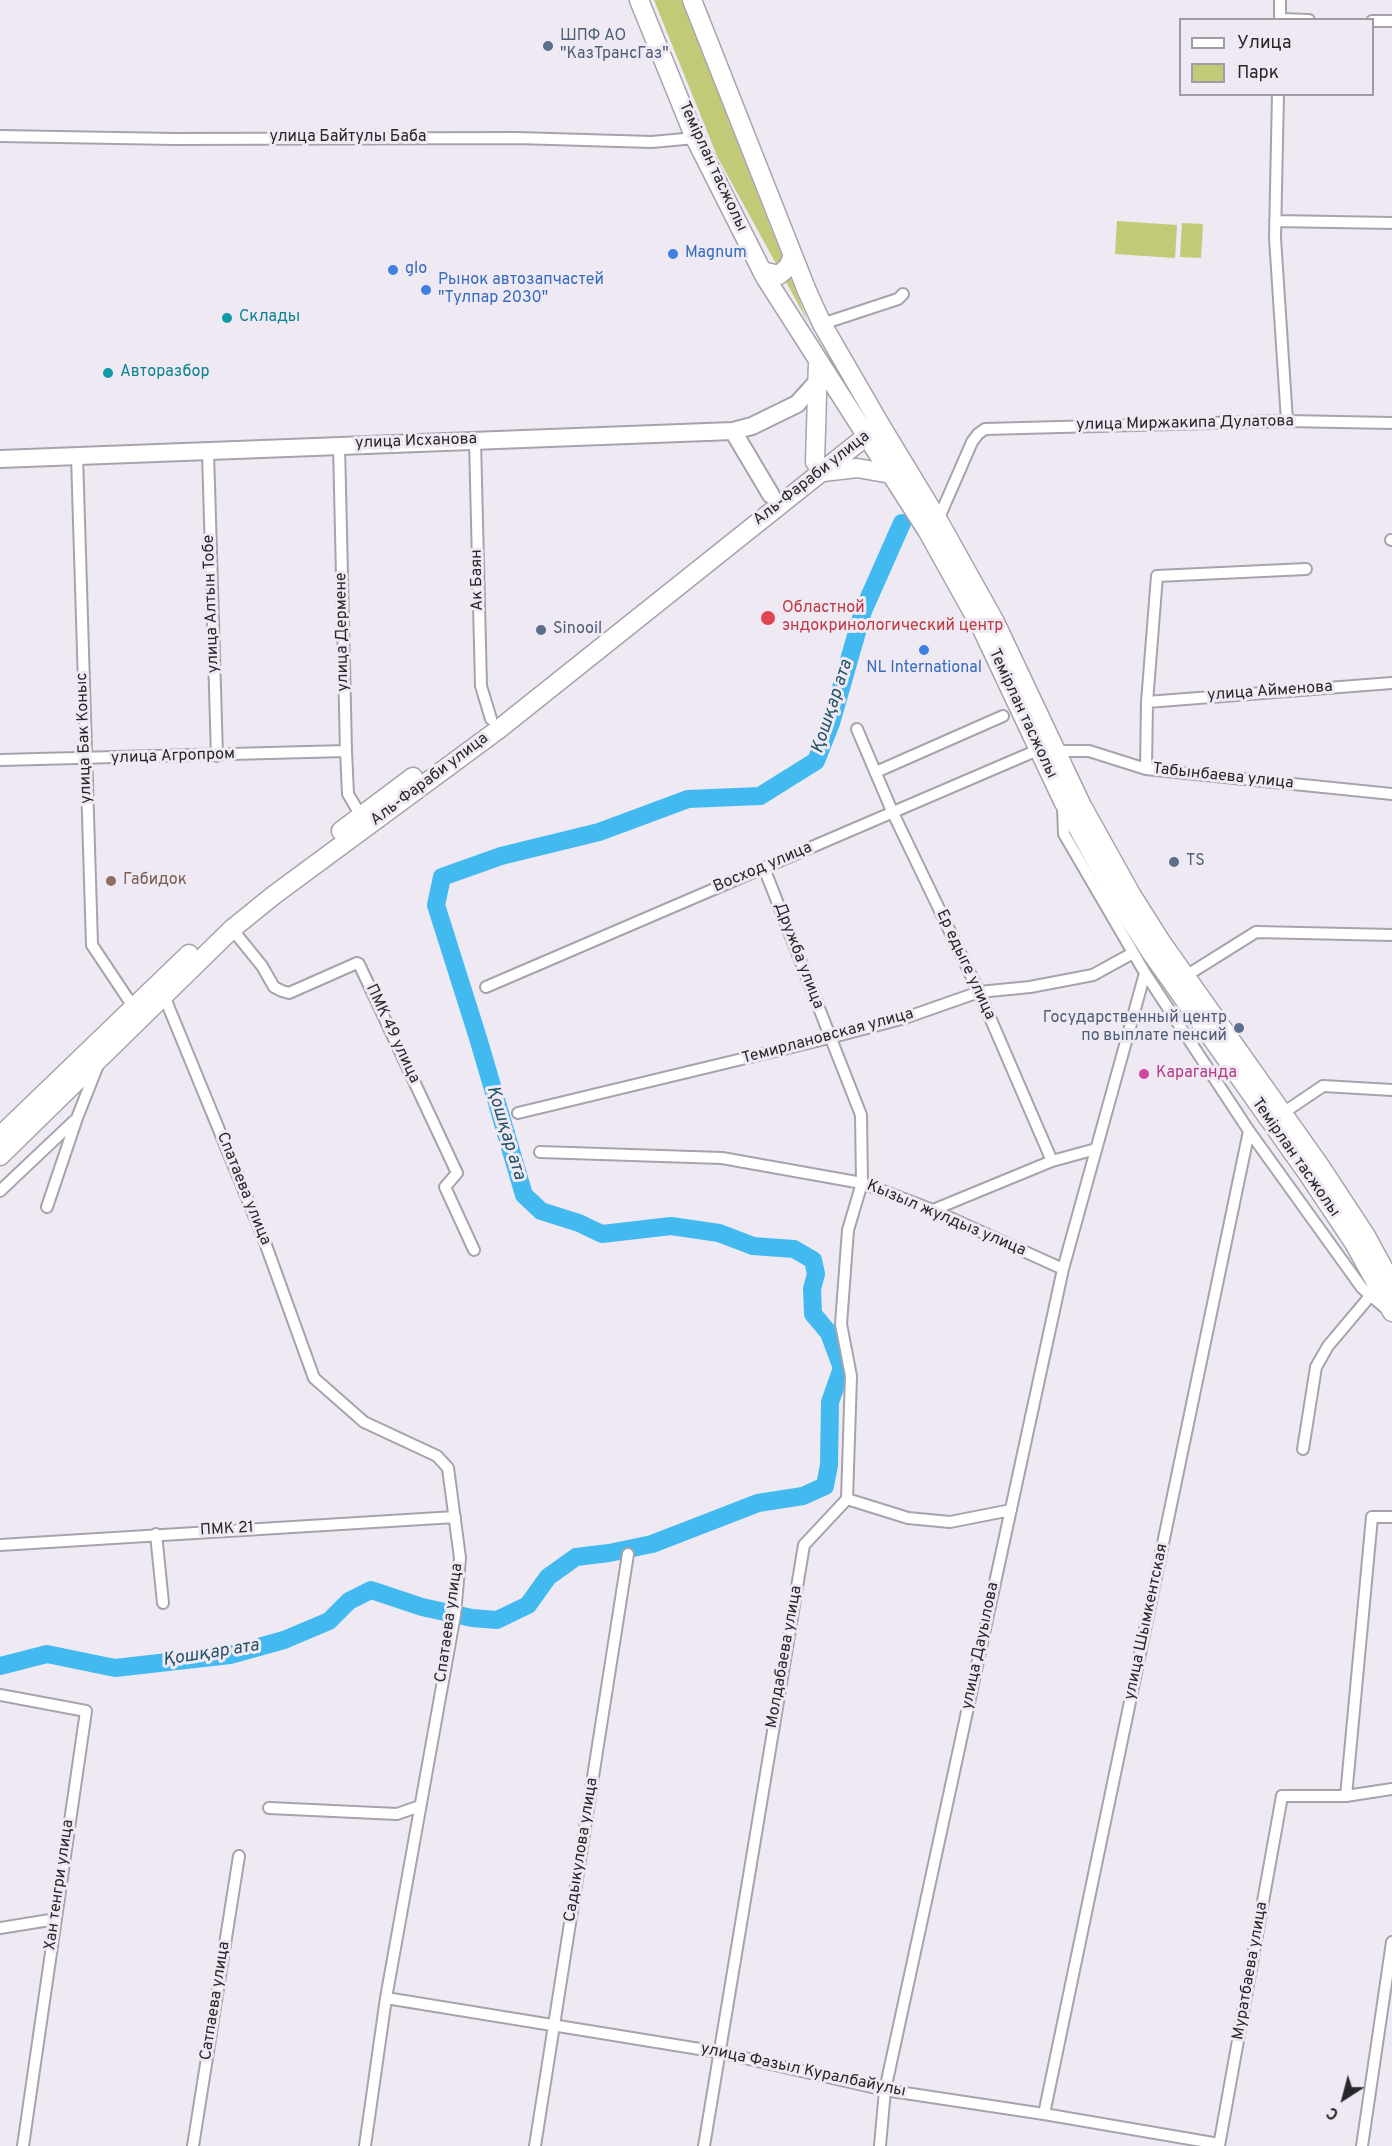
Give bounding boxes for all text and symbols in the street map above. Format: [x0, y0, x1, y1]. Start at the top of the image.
legend [1179, 18, 1374, 96]
place label: ШПФ АО "КазТрансГаз" [560, 27, 669, 65]
text: Улица [1237, 32, 1291, 55]
marker: ШПФ АО "КазТрансГаз" [541, 39, 555, 53]
text: Парк [1237, 62, 1279, 85]
street label: Темірлан тасжолы [674, 99, 750, 235]
street label: улица Байтулы Баба [270, 128, 426, 148]
place label: Magnum [685, 244, 747, 264]
marker: Magnum [666, 247, 680, 261]
place label: glo [405, 260, 427, 280]
marker: glo [386, 263, 400, 277]
place label: Рынок автозапчастей "Тулпар 2030" [438, 271, 604, 309]
marker: Рынок автозапчастей "Тулпар 2030" [419, 283, 433, 297]
place label: Склады [239, 308, 300, 328]
marker: Склады [220, 311, 234, 325]
place label: Авторазбор [120, 363, 209, 383]
marker: Авторазбор [101, 366, 115, 380]
street label: улица Миржакипа Дулатова [1076, 413, 1294, 435]
street label: Аль-Фараби улица [750, 428, 874, 530]
street label: улица Исханова [355, 430, 477, 454]
street label: улица Алтын Тобе [200, 534, 224, 674]
street label: Ак Баян [468, 549, 488, 611]
street label: улица Дермене [332, 572, 354, 692]
place label: Областной эндокринологический центр [782, 599, 1003, 637]
marker: Областной эндокринологический центр [759, 609, 777, 627]
place label: Sinooil [553, 620, 602, 640]
marker: Sinooil [534, 623, 548, 637]
marker: NL International [917, 643, 931, 657]
street label: Темірлан тасжолы [984, 646, 1060, 782]
water label: Қошқар ата [808, 658, 858, 756]
place label: NL International [866, 659, 982, 679]
street label: улица Бак Коныс [73, 672, 97, 804]
street label: улица Айменова [1207, 678, 1333, 706]
street label: Аль-Фараби улица [367, 729, 493, 831]
street label: улица Агропром [111, 745, 235, 769]
street label: Табынбаева улица [1152, 760, 1294, 794]
street label: Восход улица [711, 839, 815, 897]
place label: TS [1186, 852, 1205, 872]
marker: TS [1167, 855, 1181, 869]
place label: Габидок [123, 871, 187, 891]
marker: Габидок [104, 874, 118, 888]
street label: Дружба улица [769, 900, 827, 1012]
street label: Ер едыге улица [931, 907, 999, 1023]
street label: ПМК 49 улица [361, 981, 423, 1087]
street label: Темирлановская улица [740, 1005, 916, 1069]
place label: Государственный центр по выплате пенсий [1043, 1009, 1227, 1047]
marker: Государственный центр по выплате пенсий [1232, 1021, 1246, 1035]
place label: Караганда [1156, 1064, 1237, 1084]
marker: Караганда [1137, 1067, 1151, 1081]
water label: Қошқар ата [480, 1083, 530, 1183]
street label: Темірлан тасжолы [1247, 1095, 1343, 1221]
street label: Спатаева улица [212, 1130, 274, 1248]
street label: Кызыл жулдыз улица [864, 1177, 1028, 1261]
street label: ПМК 21 [200, 1519, 254, 1541]
street label: улица Шымкентская [1121, 1542, 1173, 1702]
street label: Спатаева улица [432, 1562, 468, 1684]
street label: улица Дауылова [958, 1581, 1004, 1711]
street label: Молдабаева улица [763, 1584, 807, 1730]
water label: Қошқар ата [161, 1636, 261, 1672]
street label: Садыкулова улица [561, 1776, 603, 1924]
street label: Хан тенгри улица [41, 1818, 79, 1952]
street label: Муратбаева улица [1229, 1900, 1273, 2042]
street label: Сатпаева улица [197, 1940, 235, 2062]
street label: улица Фазыл Куралбайулы [699, 2040, 907, 2102]
north arrow [1314, 2068, 1374, 2128]
text: С [1323, 2101, 1343, 2124]

